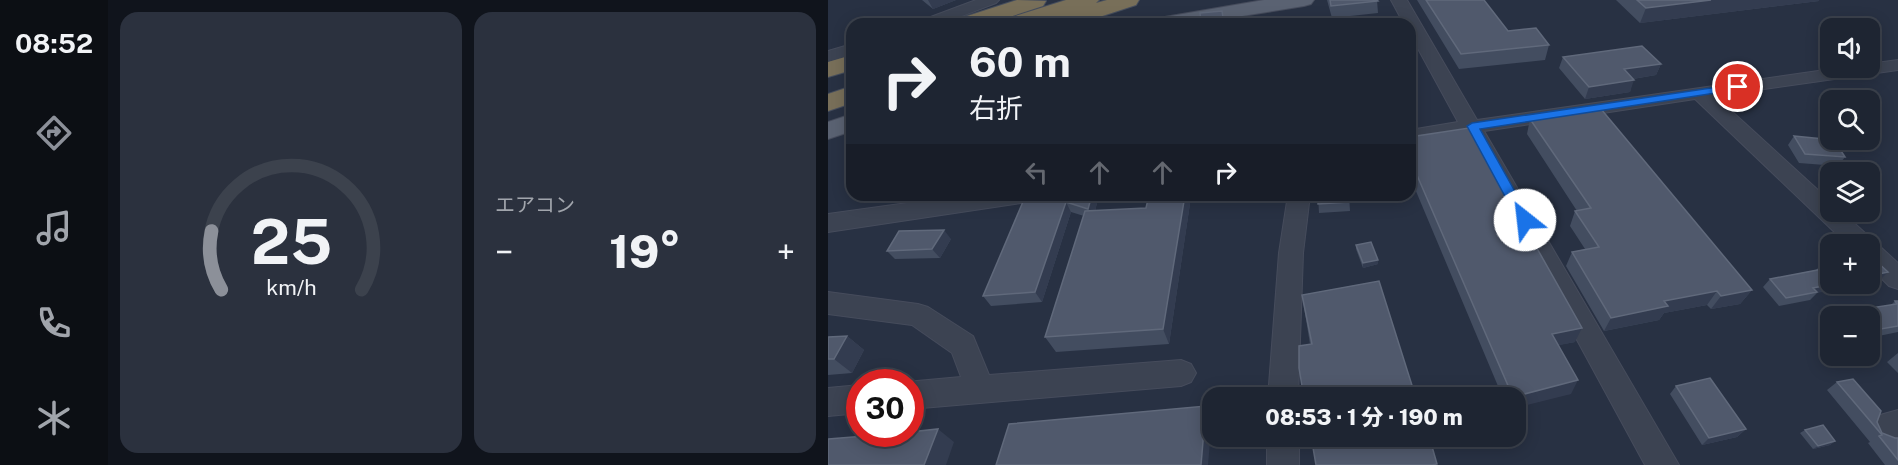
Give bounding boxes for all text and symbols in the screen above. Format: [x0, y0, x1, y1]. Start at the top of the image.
map controls [1820, 18, 1880, 366]
button: sound [1820, 18, 1880, 78]
text: 08:52 [15, 27, 93, 59]
text: 60 m [969, 37, 1071, 86]
icon: right [870, 42, 948, 120]
pin [1712, 61, 1763, 112]
icon: arrive [1721, 70, 1754, 103]
button: search [1820, 90, 1880, 150]
text: 右折 [969, 92, 1023, 124]
icon: directions [33, 112, 75, 154]
icon: left [1020, 156, 1053, 189]
icon: ahead [1083, 156, 1116, 189]
icon: ahead [1146, 156, 1179, 189]
icon: right [1209, 156, 1242, 189]
button: layers [1820, 162, 1880, 222]
position arrow [1493, 188, 1557, 252]
text: エアコン [495, 193, 575, 217]
text: 25 [250, 205, 332, 278]
icon: music [33, 207, 75, 249]
text: 19° [609, 225, 681, 278]
text: − [495, 233, 513, 271]
text: + [777, 233, 795, 271]
button: + [1820, 234, 1880, 294]
text: km/h [266, 275, 316, 300]
icon: phone [33, 302, 75, 344]
button: − [1820, 306, 1880, 366]
speed limit sign: 30 [846, 369, 924, 447]
icon: climate [33, 397, 75, 439]
text: 08:53 · 1 分 · 190 m [1265, 404, 1463, 430]

